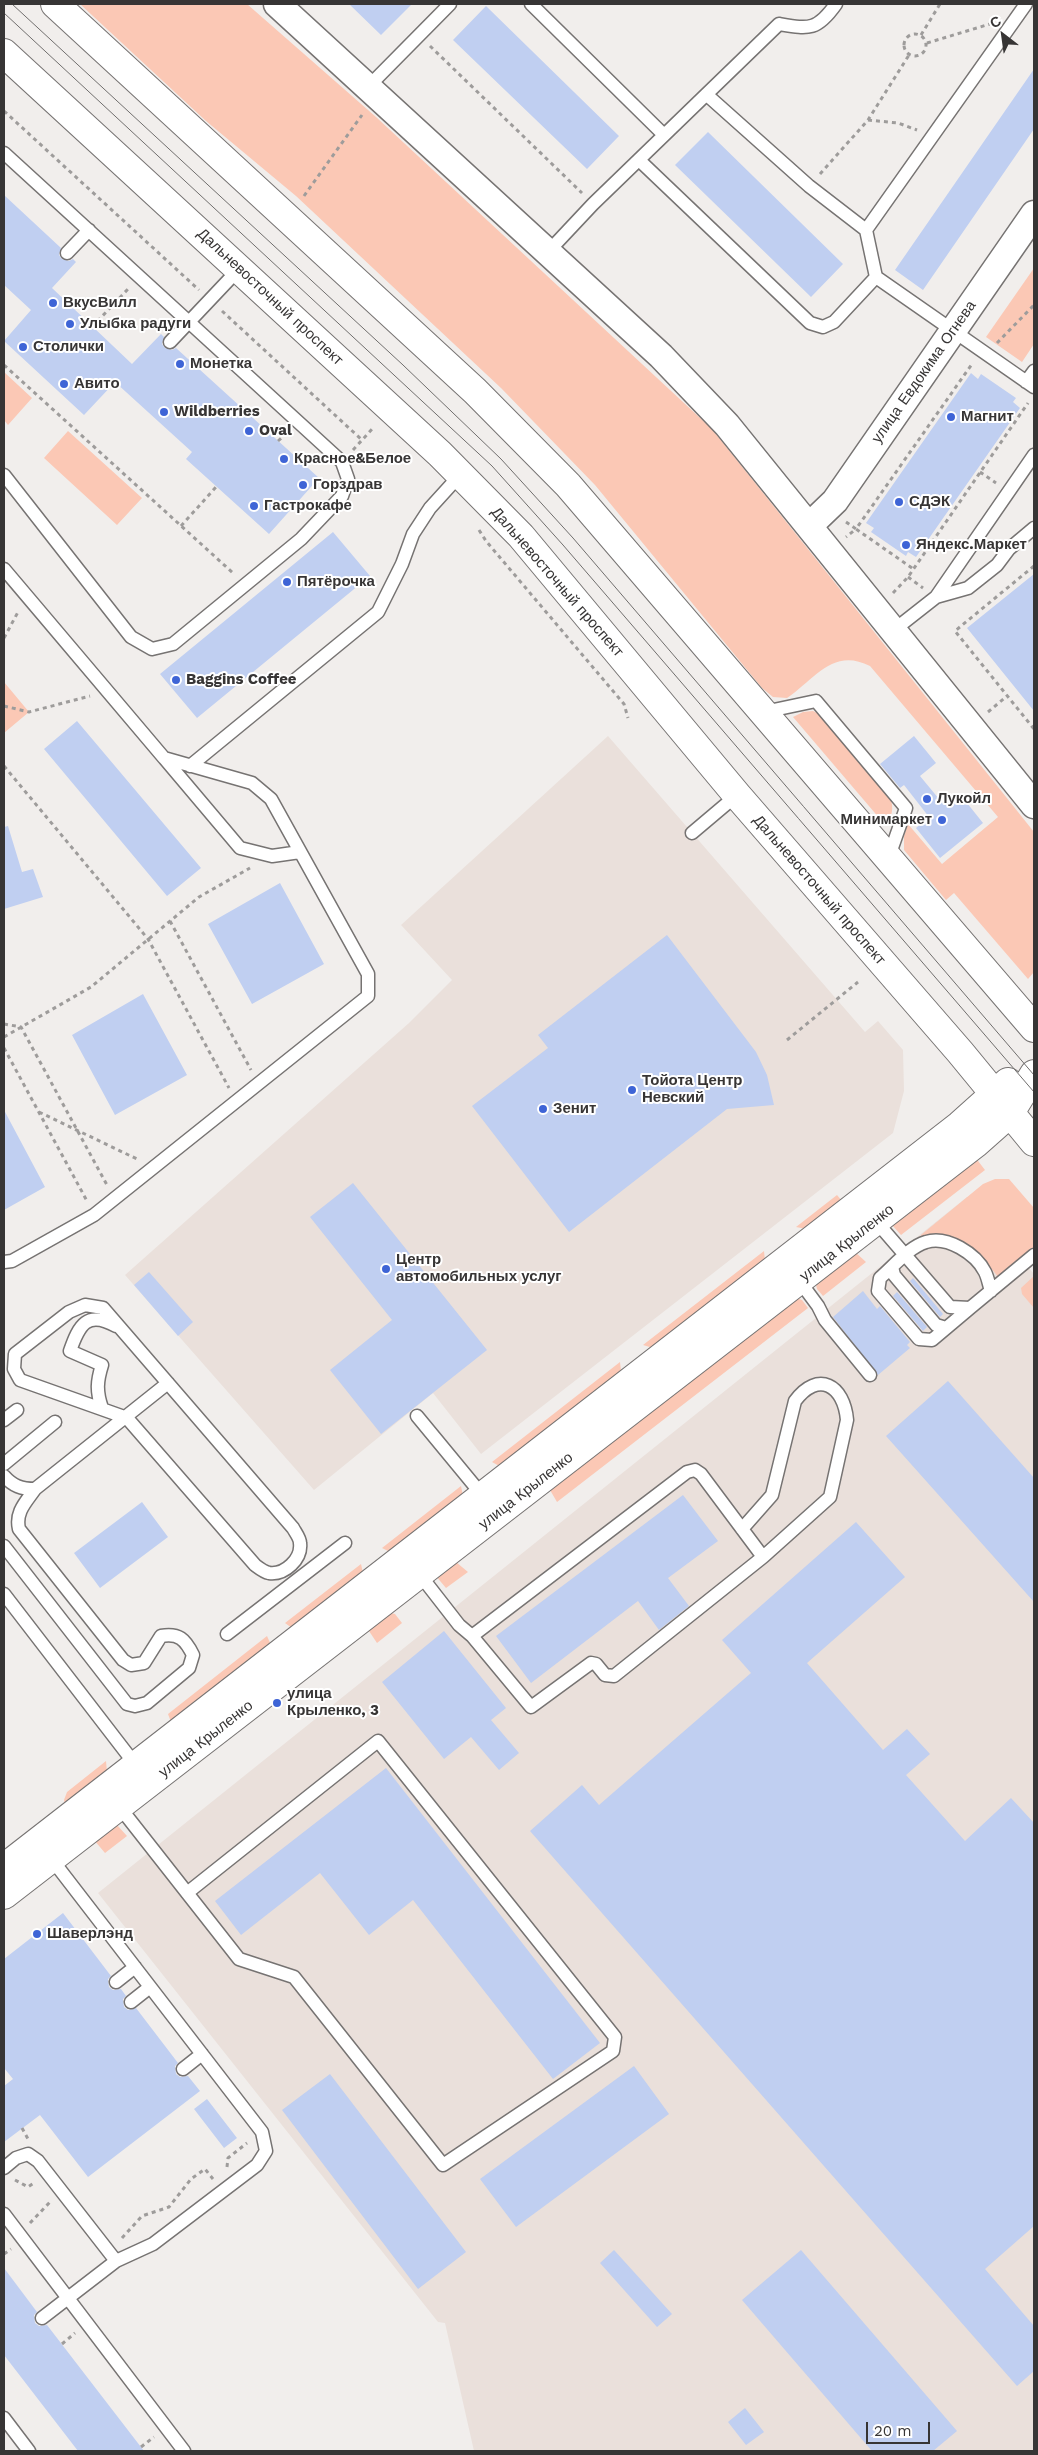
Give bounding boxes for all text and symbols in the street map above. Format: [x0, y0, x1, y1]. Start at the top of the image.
north arrow [978, 10, 1028, 60]
text: С [987, 13, 1004, 31]
street label: Дальневосточный проспект [193, 225, 347, 369]
place label: ВкусВилл [63, 294, 137, 312]
marker: ВкусВилл [47, 297, 59, 309]
street label: улица Евдокима Огнева [868, 297, 980, 447]
place label: Улыбка радуги [80, 315, 191, 333]
marker: Улыбка радуги [64, 318, 76, 330]
place label: Столички [33, 338, 104, 356]
marker: Столички [17, 341, 29, 353]
place label: Монетка [190, 355, 252, 373]
marker: Монетка [174, 358, 186, 370]
place label: Авито [74, 375, 120, 393]
marker: Авито [58, 378, 70, 390]
place label: Wildberries [174, 403, 260, 421]
marker: Wildberries [158, 406, 170, 418]
place label: Магнит [961, 408, 1014, 426]
marker: Магнит [945, 411, 957, 423]
place label: Oval [259, 422, 292, 440]
marker: Oval [243, 425, 255, 437]
place label: Красное&Белое [294, 450, 411, 468]
marker: Красное&Белое [278, 453, 290, 465]
place label: Горздрав [313, 476, 383, 494]
marker: Горздрав [297, 479, 309, 491]
place label: СДЭК [909, 493, 950, 511]
marker: СДЭК [893, 496, 905, 508]
place label: Гастрокафе [264, 497, 352, 515]
marker: Гастрокафе [248, 500, 260, 512]
street label: Дальневосточный проспект [487, 503, 627, 661]
place label: Яндекс.Маркет [916, 536, 1027, 554]
marker: Яндекс.Маркет [900, 539, 912, 551]
place label: Пятёрочка [297, 573, 375, 591]
marker: Пятёрочка [281, 576, 293, 588]
place label: Baggins Coffee [186, 671, 297, 689]
marker: Baggins Coffee [170, 674, 182, 686]
place label: Лукойл [937, 790, 991, 808]
marker: Лукойл [921, 793, 933, 805]
street label: Дальневосточный проспект [749, 811, 889, 969]
place label: Минимаркет [841, 811, 932, 829]
marker: Минимаркет [936, 814, 948, 826]
place label: Тойота Центр Невский [642, 1072, 742, 1107]
marker: Тойота Центр Невский [626, 1084, 638, 1096]
place label: Зенит [553, 1100, 596, 1118]
marker: Зенит [537, 1103, 549, 1115]
street label: улица Крыленко [796, 1201, 898, 1285]
place label: Центр автомобильных услуг [396, 1251, 562, 1286]
marker: Центр автомобильных услуг [380, 1263, 392, 1275]
street label: улица Крыленко [475, 1449, 577, 1533]
place label: улица Крыленко, 3 [287, 1685, 379, 1720]
street label: улица Крыленко [155, 1697, 257, 1781]
marker: улица Крыленко, 3 [271, 1697, 283, 1709]
place label: Шаверлэнд [47, 1925, 133, 1943]
marker: Шаверлэнд [31, 1928, 43, 1940]
scale bar [868, 2412, 932, 2444]
text: 20 m [874, 2422, 912, 2440]

